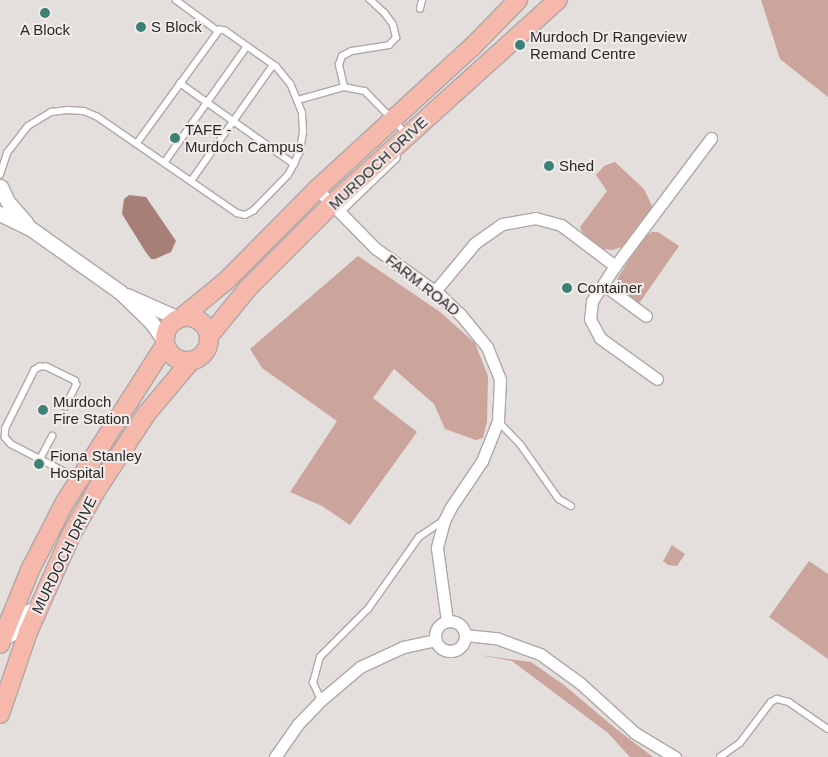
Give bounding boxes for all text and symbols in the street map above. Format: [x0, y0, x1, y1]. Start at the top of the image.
marker: A Block [39, 7, 51, 19]
place label: S Block [151, 18, 202, 36]
place label: A Block [20, 21, 70, 39]
marker: S Block [135, 21, 147, 33]
place label: Murdoch Dr Rangeview Remand Centre [530, 27, 687, 62]
marker: Murdoch Dr Rangeview Remand Centre [514, 39, 526, 51]
street label: MURDOCH DRIVE [325, 113, 431, 213]
place label: TAFE - Murdoch Campus [185, 120, 303, 155]
marker: TAFE - Murdoch Campus [169, 132, 181, 144]
place label: Shed [559, 157, 594, 175]
marker: Shed [543, 160, 555, 172]
street label: FARM ROAD [382, 250, 464, 320]
place label: Container [577, 279, 642, 297]
marker: Container [561, 282, 573, 294]
place label: Murdoch Fire Station [53, 392, 130, 427]
marker: Murdoch Fire Station [37, 404, 49, 416]
place label: Fiona Stanley Hospital [50, 446, 142, 481]
marker: Fiona Stanley Hospital [32, 457, 46, 471]
street label: MURDOCH DRIVE [28, 493, 100, 617]

